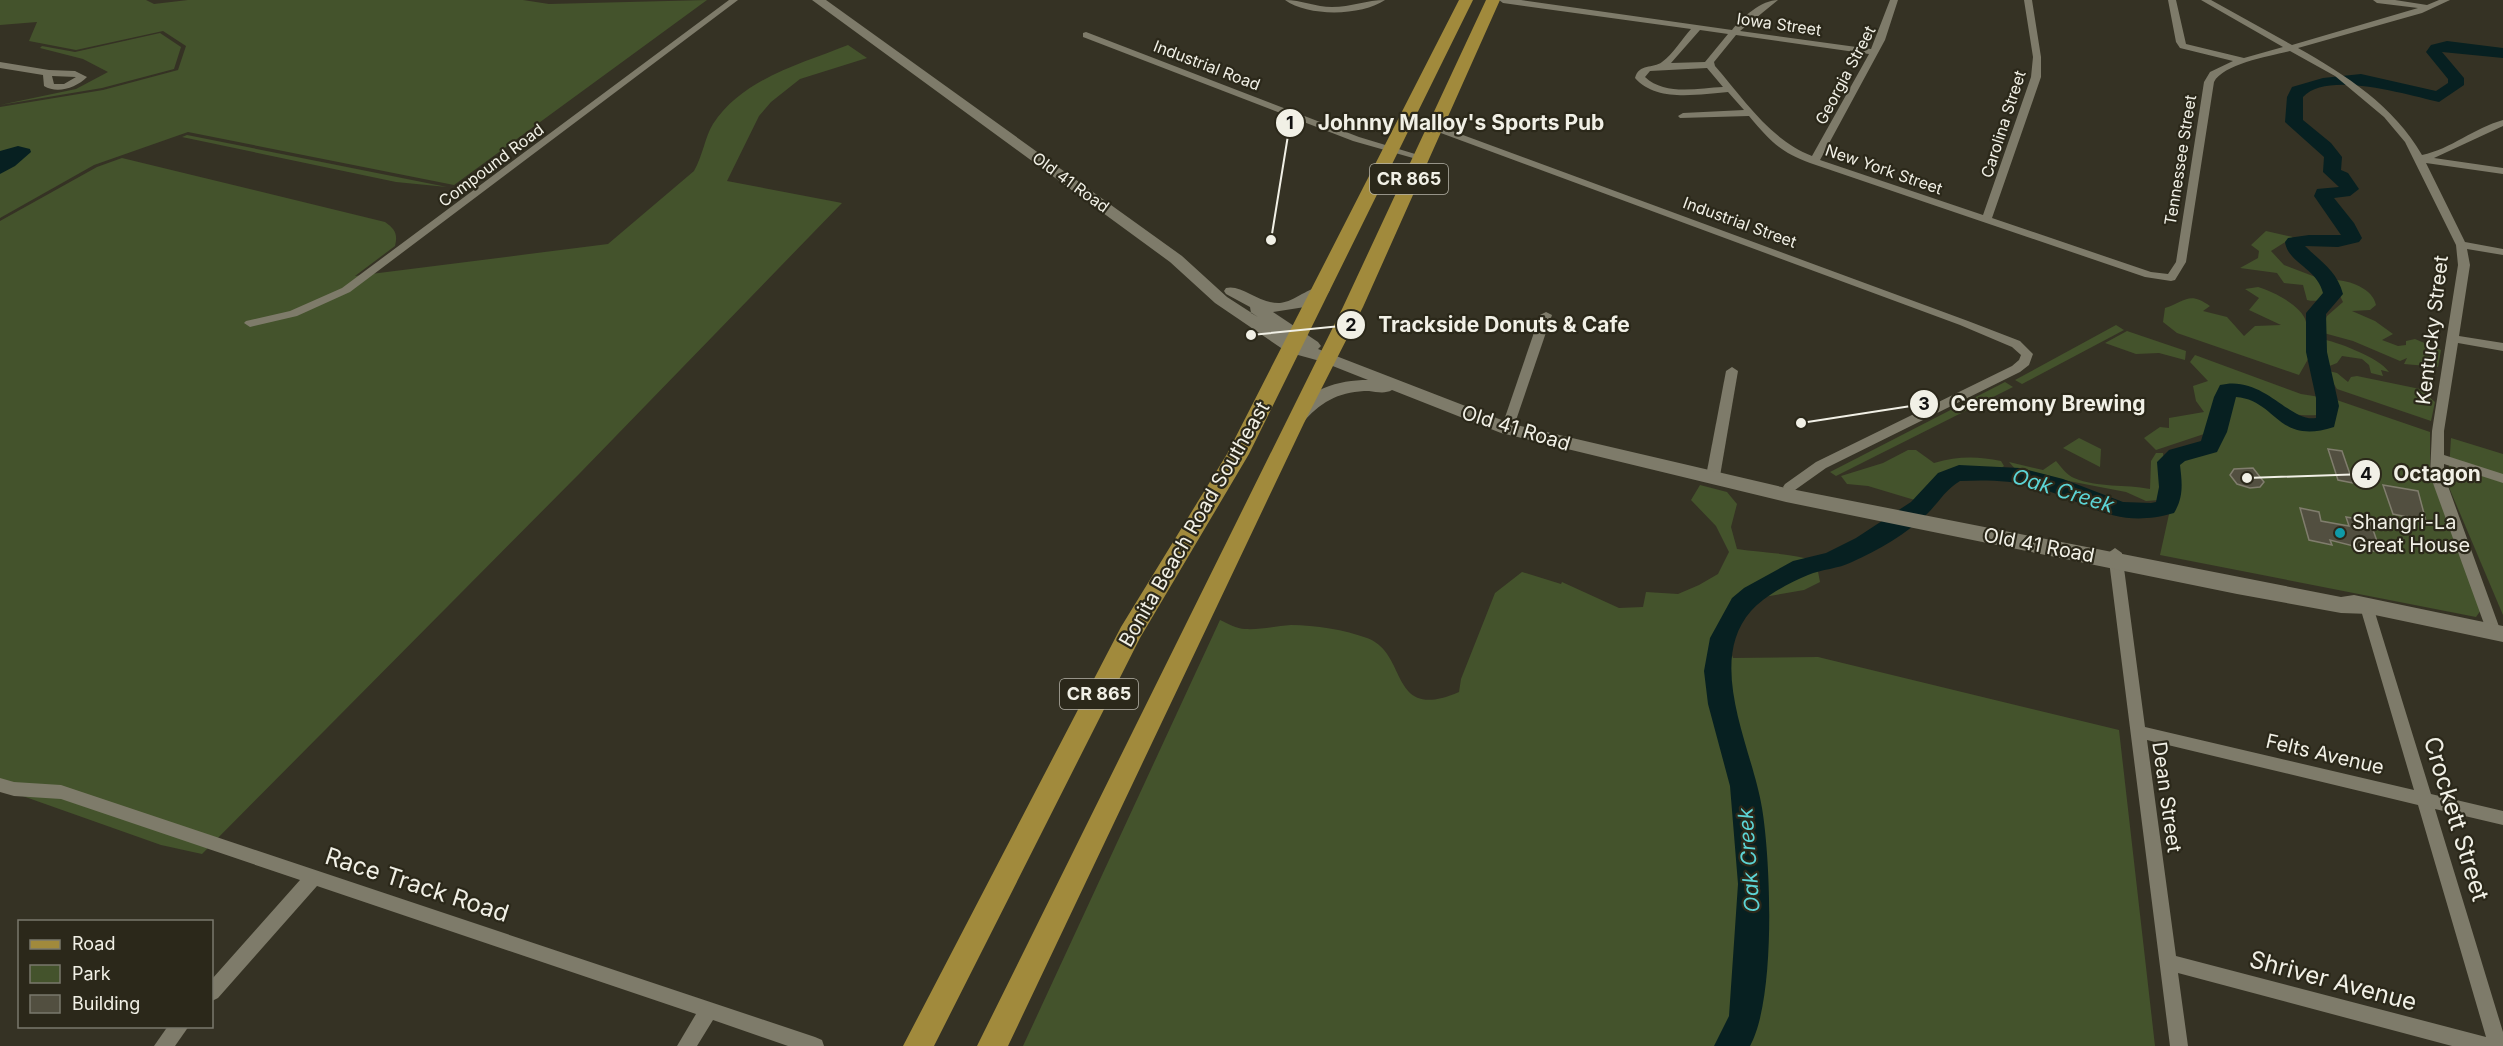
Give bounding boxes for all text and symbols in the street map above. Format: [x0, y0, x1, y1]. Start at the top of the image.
street label: Iowa Street [1735, 8, 1823, 40]
street label: Georgia Street [1811, 22, 1879, 128]
street label: Industrial Road [1151, 35, 1263, 95]
street label: Carolina Street [1976, 68, 2030, 180]
street label: Tennessee Street [2160, 93, 2200, 227]
callout: Johnny Malloy's Sports Pub [1275, 103, 1616, 142]
text: Johnny Malloy's Sports Pub [1318, 110, 1604, 135]
text: 1 [1286, 112, 1294, 133]
street label: Compound Road [434, 119, 548, 211]
street label: New York Street [1823, 140, 1945, 198]
street label: Old 41 Road [1029, 147, 1113, 217]
road number: CR 865 [1370, 164, 1448, 194]
street label: Industrial Street [1681, 192, 1799, 252]
street label: Kentucky Street [2411, 254, 2453, 406]
callout: Trackside Donuts & Cafe [1336, 305, 1642, 344]
text: Trackside Donuts & Cafe [1378, 312, 1630, 337]
text: 2 [1345, 314, 1357, 335]
callout: Ceremony Brewing [1909, 384, 2158, 423]
text: Ceremony Brewing [1950, 391, 2146, 416]
text: 3 [1918, 393, 1930, 414]
street label: Bonita Beach Road Southeast [1114, 397, 1274, 651]
street label: Old 41 Road [1459, 400, 1573, 456]
callout: Octagon [2351, 454, 2493, 493]
text: Octagon [2393, 461, 2481, 486]
water label: Oak Creek [2009, 463, 2117, 518]
text: 4 [2360, 463, 2372, 484]
place label: Shangri-La Great House [2352, 510, 2470, 557]
street label: Old 41 Road [1981, 522, 2097, 568]
marker: Shangri-La Great House [2333, 526, 2347, 540]
road number: CR 865 [1060, 679, 1138, 709]
street label: Felts Avenue [2264, 729, 2386, 779]
street label: Crockett Street [2418, 733, 2495, 905]
street label: Dean Street [2147, 740, 2187, 854]
water label: Oak Creek [1732, 806, 1765, 913]
street label: Race Track Road [322, 841, 513, 928]
legend [18, 920, 213, 1028]
text: Road [72, 933, 115, 954]
street label: Shriver Avenue [2246, 944, 2420, 1017]
text: Park [72, 963, 111, 984]
text: Building [72, 993, 140, 1014]

